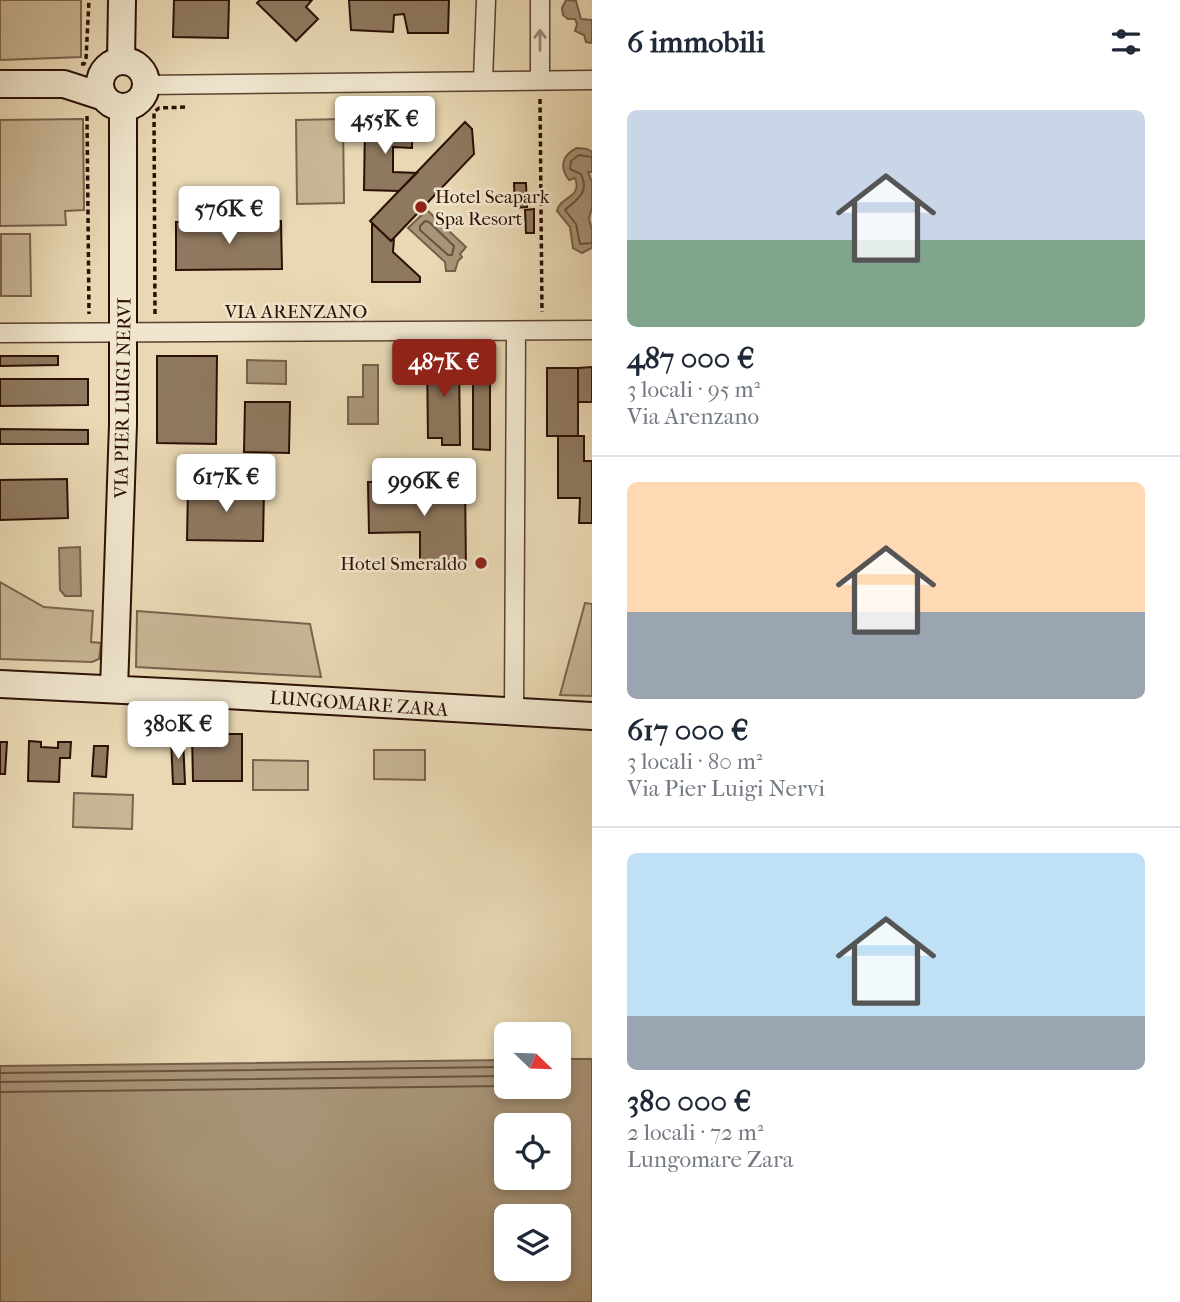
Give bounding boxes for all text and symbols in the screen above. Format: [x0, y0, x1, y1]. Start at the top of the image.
icon: filters [1107, 23, 1145, 61]
text: 6 immobili [627, 25, 765, 60]
one-way arrow [533, 29, 547, 52]
pin: 455K € [328, 96, 442, 156]
text: 455K € [351, 105, 419, 132]
icon: home [823, 155, 949, 281]
place label: Hotel Seapark Spa Resort [435, 186, 550, 230]
pin: 576K € [172, 187, 286, 246]
text: 576K € [195, 195, 263, 222]
marker: Hotel Seapark Spa Resort [413, 199, 429, 215]
street label: VIA PIER LUIGI NERVI [110, 297, 136, 500]
street label: VIA ARENZANO [224, 301, 367, 323]
pin: 487K € [387, 340, 501, 399]
text: 487 000 € [627, 341, 755, 376]
text: 487K € [408, 348, 480, 375]
text: 3 locali · 95 m² [627, 376, 760, 403]
text: Via Arenzano [627, 403, 759, 430]
pin: 617K € [169, 454, 283, 514]
pin: 996K € [367, 458, 481, 518]
text: 617K € [193, 463, 259, 490]
text: 996K € [388, 467, 460, 494]
icon: home [823, 527, 949, 653]
place label: Hotel Smeraldo [340, 553, 467, 575]
marker: Hotel Smeraldo [473, 555, 489, 571]
street label: LUNGOMARE ZARA [269, 687, 450, 721]
pin: 380K € [121, 702, 235, 761]
text: 380K € [144, 710, 213, 737]
text: 617 000 € [627, 713, 749, 748]
text: 3 locali · 80 m² [627, 748, 762, 775]
text: Via Pier Luigi Nervi [627, 775, 825, 802]
icon: home [823, 898, 949, 1024]
north arrow [494, 1022, 570, 1099]
map controls [494, 1022, 571, 1281]
text: 380 000 € [627, 1084, 751, 1119]
button: locate [494, 1113, 571, 1190]
text: 2 locali · 72 m² [627, 1119, 763, 1146]
text: Lungomare Zara [627, 1146, 793, 1173]
button: layers [494, 1204, 571, 1281]

